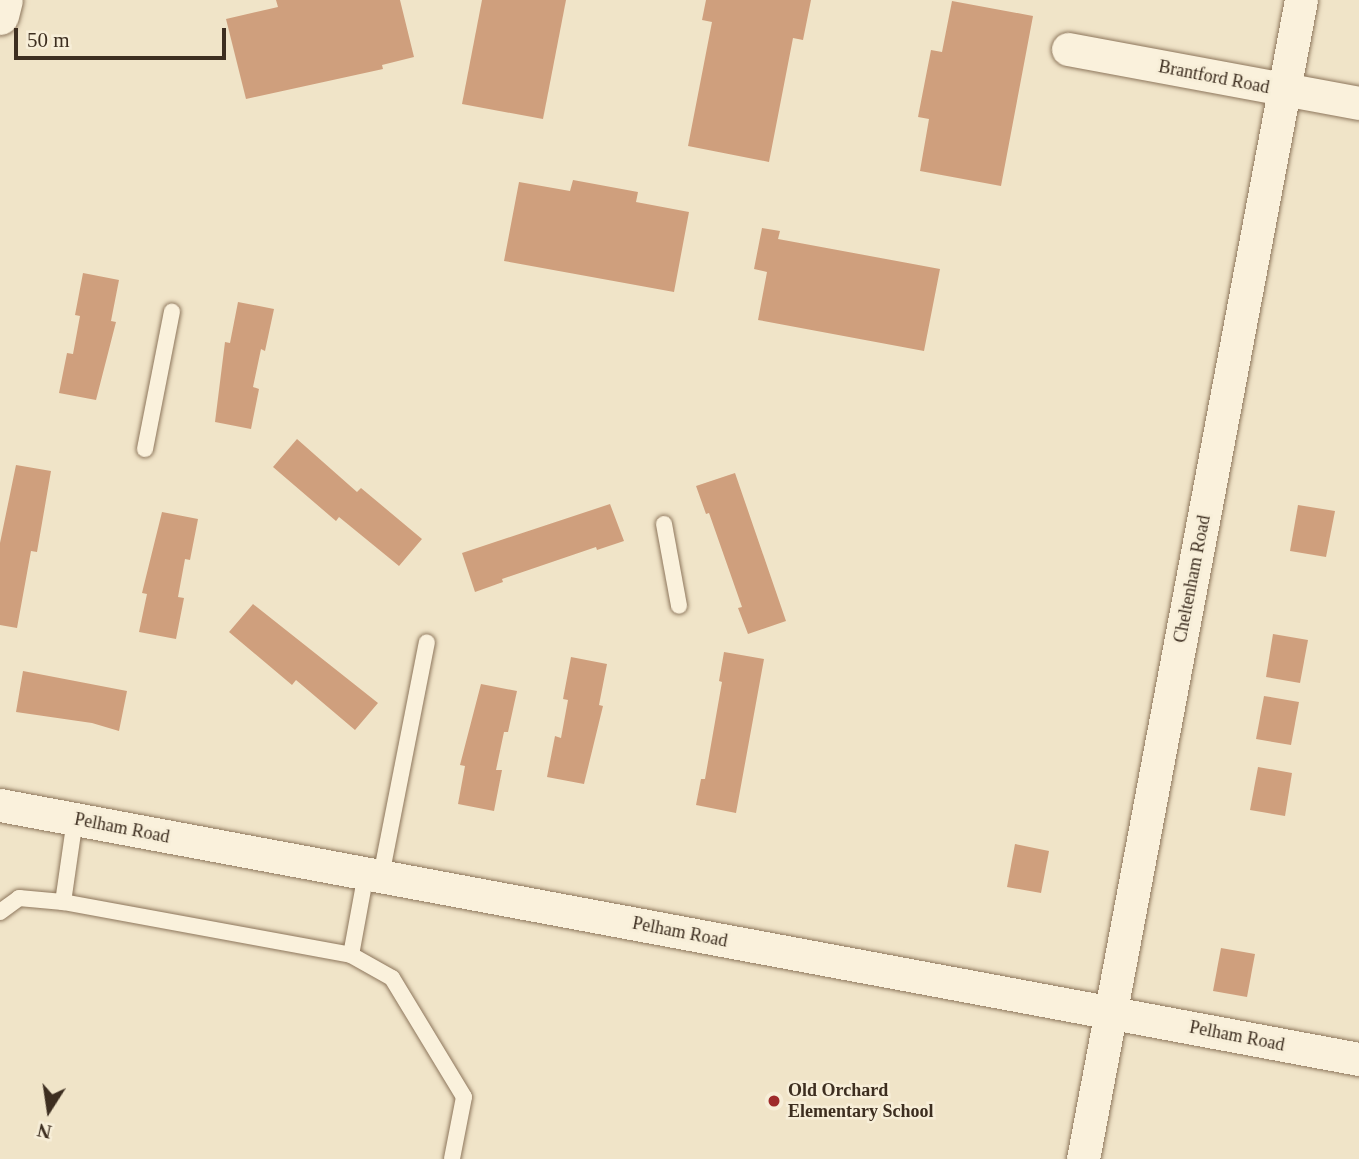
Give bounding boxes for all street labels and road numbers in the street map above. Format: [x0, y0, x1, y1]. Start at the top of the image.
street label: Brantford Road [1157, 56, 1271, 98]
street label: Cheltenham Road [1169, 513, 1215, 645]
street label: Pelham Road [73, 808, 171, 848]
street label: Pelham Road [631, 912, 729, 952]
street label: Pelham Road [1188, 1016, 1286, 1056]

